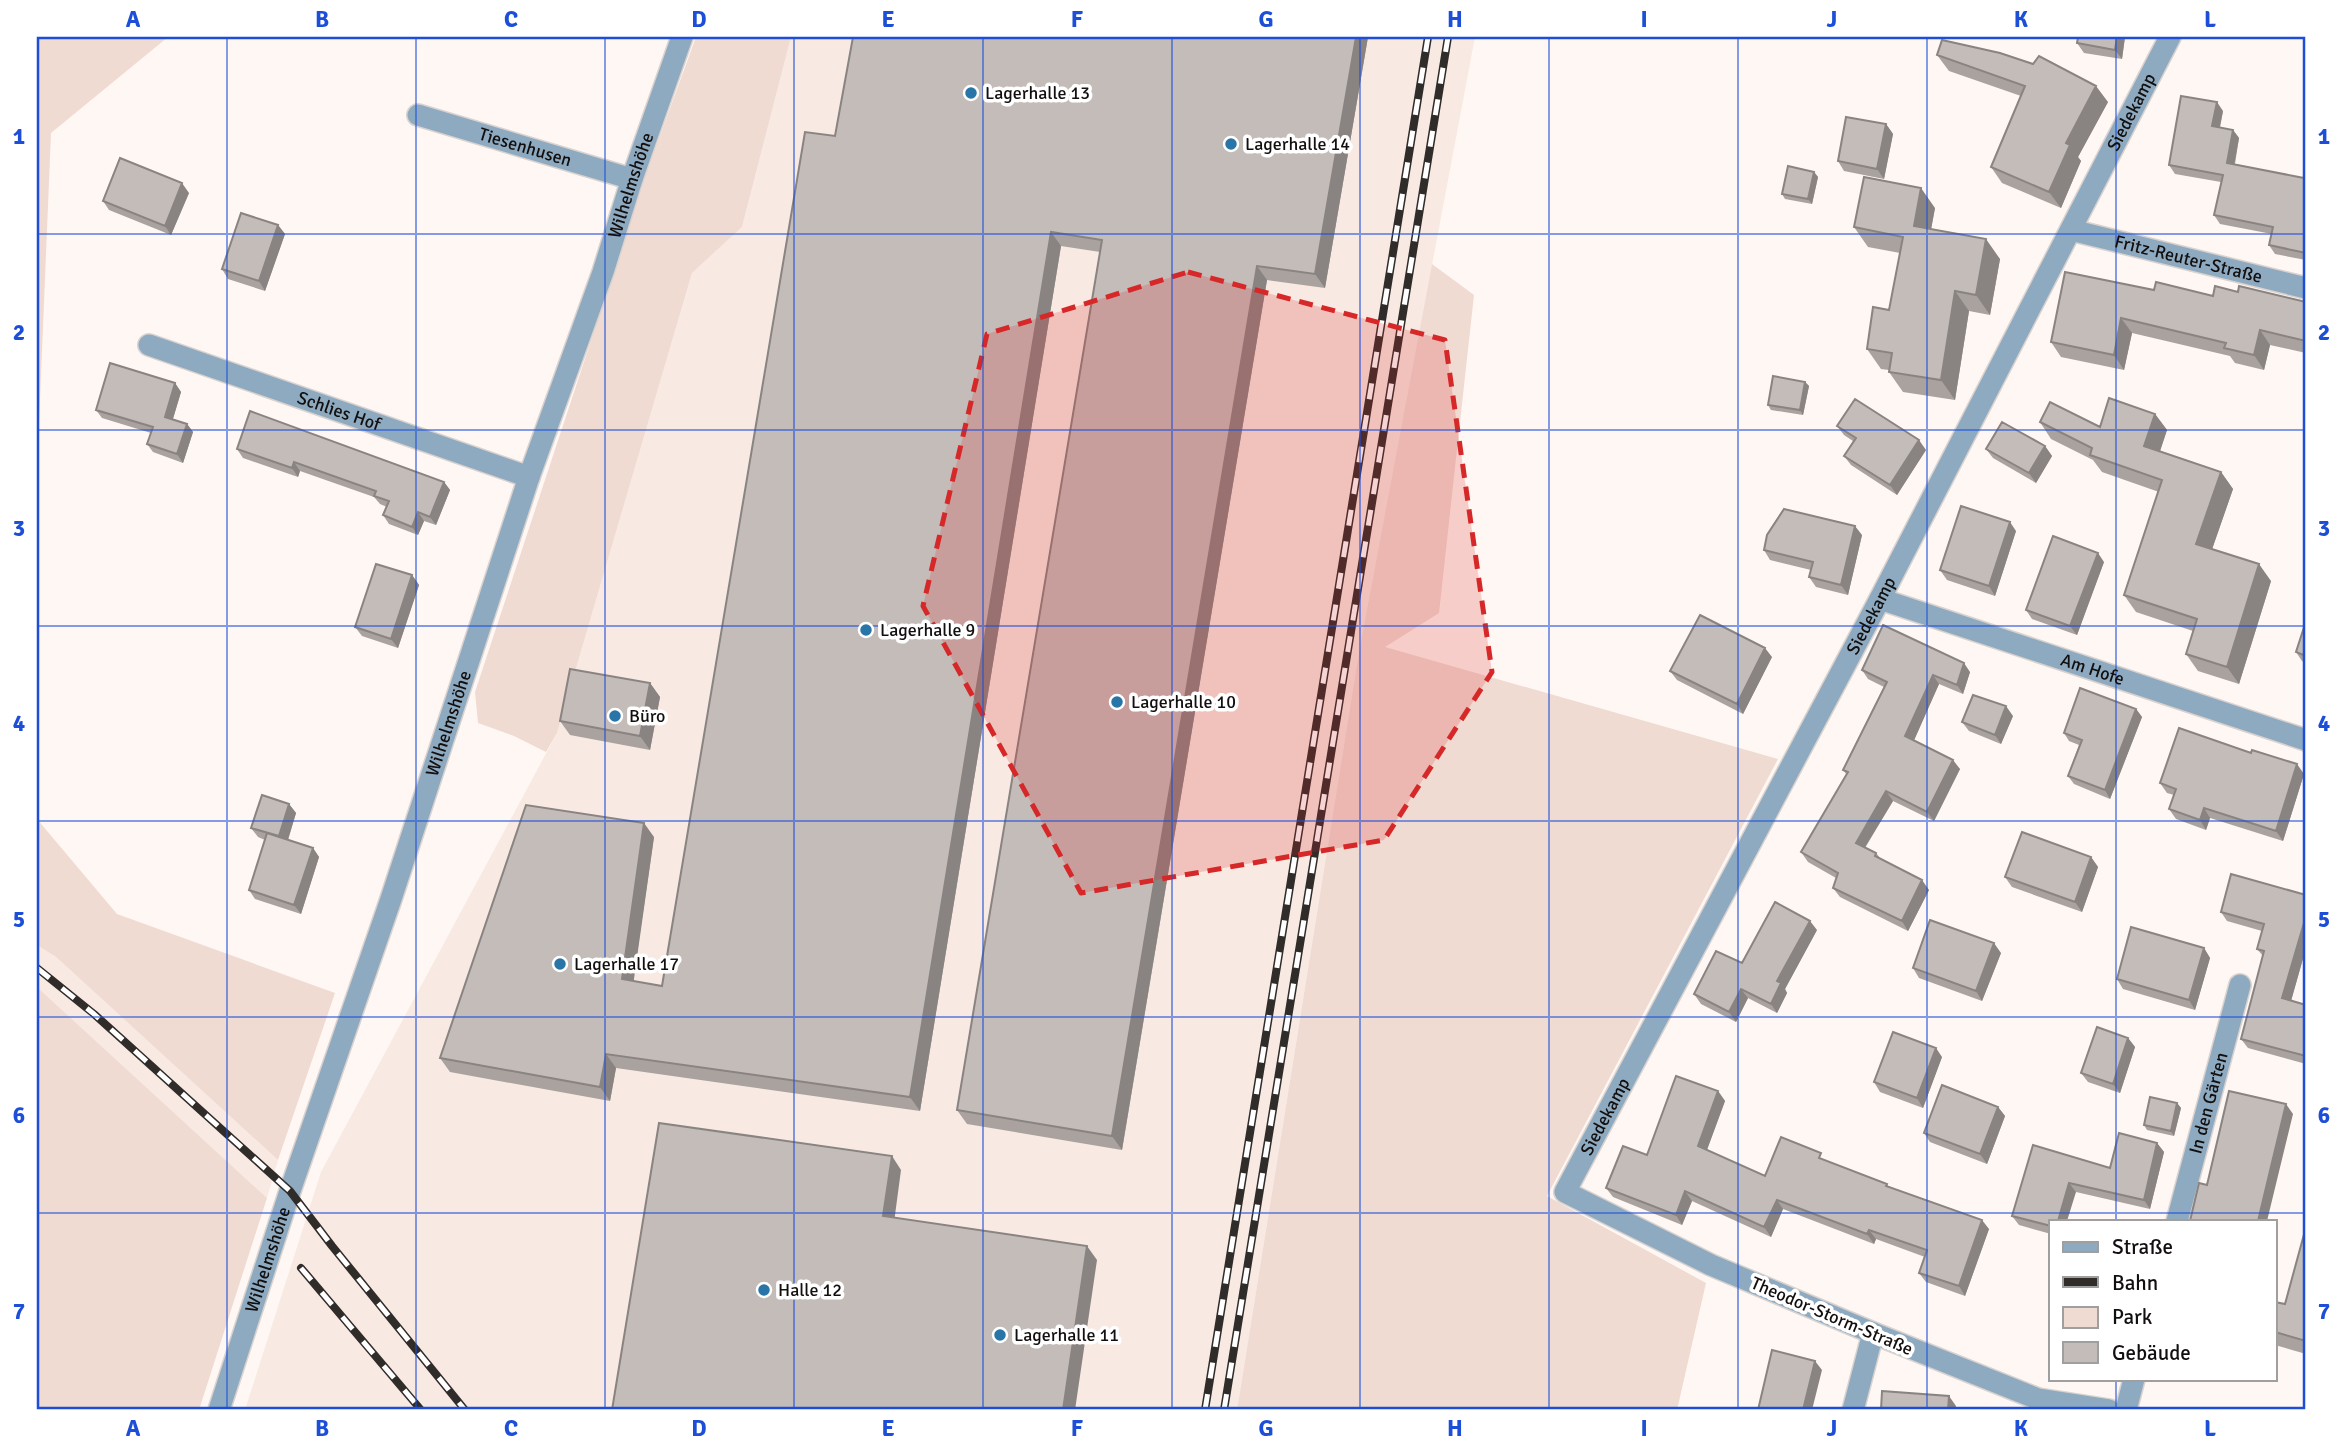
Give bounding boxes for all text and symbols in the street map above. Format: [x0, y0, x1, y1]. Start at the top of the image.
text: A [126, 5, 141, 34]
text: B [315, 5, 329, 34]
text: C [504, 5, 518, 34]
text: D [691, 5, 707, 34]
text: E [881, 5, 895, 34]
text: F [1071, 5, 1083, 34]
text: G [1258, 5, 1274, 34]
text: H [1447, 5, 1463, 34]
text: I [1640, 5, 1648, 34]
text: J [1827, 5, 1837, 34]
text: K [2014, 5, 2029, 34]
text: L [2204, 5, 2216, 34]
street label: Siedekamp [2102, 69, 2160, 155]
place label: Lagerhalle 13 [985, 82, 1090, 104]
marker: Lagerhalle 13 [963, 85, 979, 101]
text: 1 [13, 122, 25, 151]
text: 1 [2318, 122, 2330, 151]
street label: Tiesenhusen [476, 123, 574, 171]
street label: Wilhelmshöhe [603, 130, 658, 241]
place label: Lagerhalle 14 [1245, 133, 1350, 155]
marker: Lagerhalle 14 [1223, 136, 1239, 152]
street label: Fritz-Reuter-Straße [2112, 230, 2265, 288]
text: 2 [13, 318, 25, 347]
text: 2 [2318, 318, 2330, 347]
street label: Schlies Hof [294, 386, 384, 436]
text: 3 [13, 514, 25, 543]
text: 3 [2318, 514, 2330, 543]
street label: Siedekamp [1842, 573, 1900, 658]
place label: Lagerhalle 9 [880, 619, 975, 641]
marker: Lagerhalle 9 [858, 622, 874, 638]
street label: Am Hofe [2058, 649, 2127, 690]
street label: Wilhelmshöhe [421, 668, 476, 779]
place label: Lagerhalle 10 [1131, 691, 1236, 713]
marker: Lagerhalle 10 [1109, 694, 1125, 710]
place label: Büro [629, 705, 665, 727]
marker: Büro [607, 708, 623, 724]
text: 4 [13, 709, 25, 738]
text: 4 [2318, 709, 2330, 738]
text: 5 [13, 905, 25, 934]
text: 5 [2318, 905, 2330, 934]
place label: Lagerhalle 17 [574, 953, 679, 975]
marker: Lagerhalle 17 [552, 956, 568, 972]
street label: In den Gärten [2184, 1050, 2233, 1156]
street label: Siedekamp [1576, 1074, 1635, 1159]
text: 6 [13, 1101, 25, 1130]
text: 6 [2318, 1101, 2330, 1130]
street label: Wilhelmshöhe [240, 1204, 295, 1315]
legend [2049, 1220, 2276, 1380]
text: Straße [2112, 1234, 2173, 1260]
text: Bahn [2112, 1270, 2158, 1296]
street label: Theodor-Storm-Straße [1748, 1272, 1916, 1360]
place label: Halle 12 [778, 1279, 842, 1301]
marker: Halle 12 [756, 1282, 772, 1298]
text: 7 [13, 1297, 25, 1326]
text: 7 [2318, 1297, 2330, 1326]
text: Park [2112, 1304, 2153, 1330]
place label: Lagerhalle 11 [1014, 1324, 1119, 1346]
marker: Lagerhalle 11 [992, 1327, 1008, 1343]
text: Gebäude [2112, 1340, 2191, 1366]
text: A [126, 1414, 141, 1443]
text: B [315, 1414, 329, 1443]
text: C [504, 1414, 518, 1443]
text: D [691, 1414, 707, 1443]
text: E [881, 1414, 895, 1443]
text: F [1071, 1414, 1083, 1443]
text: G [1258, 1414, 1274, 1443]
text: H [1447, 1414, 1463, 1443]
text: I [1640, 1414, 1648, 1443]
text: J [1827, 1414, 1837, 1443]
text: K [2014, 1414, 2029, 1443]
text: L [2204, 1414, 2216, 1443]

